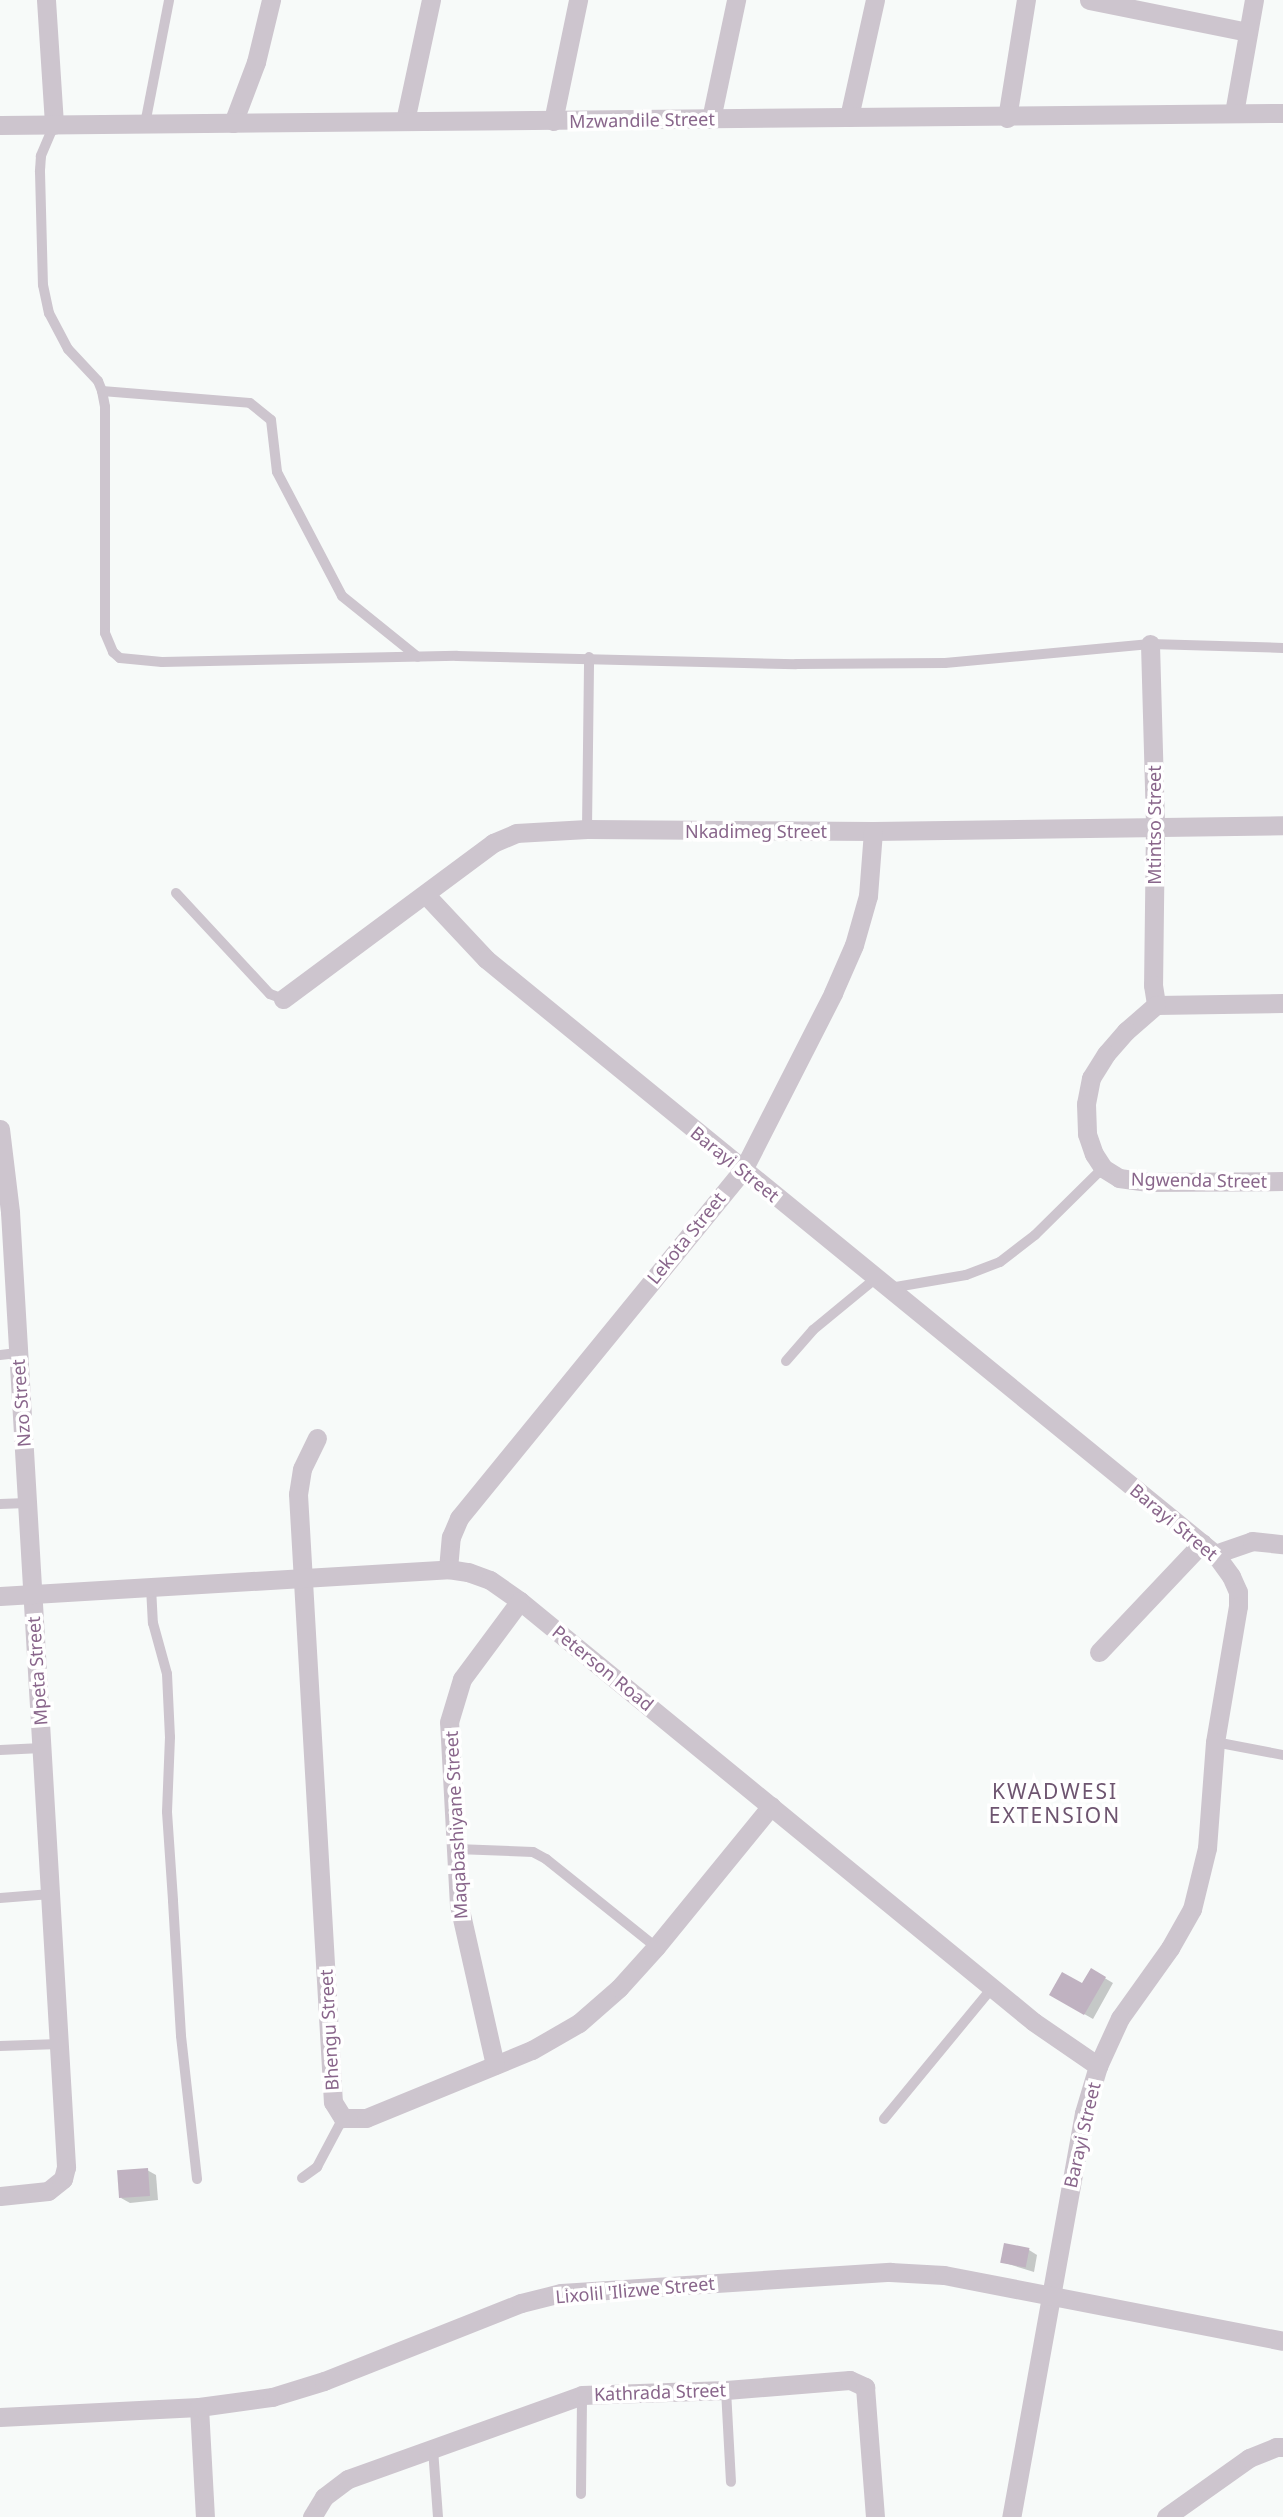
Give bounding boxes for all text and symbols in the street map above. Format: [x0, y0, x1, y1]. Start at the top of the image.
street label: Mzwandile Street [569, 108, 715, 132]
street label: Mtintso Street [1143, 765, 1165, 885]
street label: Nkadimeg Street [685, 820, 827, 842]
street label: Barayi Street [686, 1122, 784, 1206]
street label: Ngwenda Street [1131, 1168, 1267, 1192]
street label: Lekota Street [642, 1188, 730, 1288]
street label: Nzo Street [7, 1358, 35, 1448]
street label: Barayi Street [1126, 1479, 1222, 1565]
street label: Mpeta Street [22, 1616, 52, 1726]
street label: Peterson Road [548, 1621, 658, 1715]
street label: Maqabashiyane Street [440, 1730, 472, 1920]
district label: KWADWESI EXTENSION [990, 1778, 1120, 1828]
street label: Bhengu Street [315, 1969, 343, 2091]
street label: Barayi Street [1059, 2080, 1105, 2190]
street label: Lixolil 'Ilizwe Street [554, 2272, 716, 2308]
street label: Kathrada Street [594, 2379, 726, 2405]

